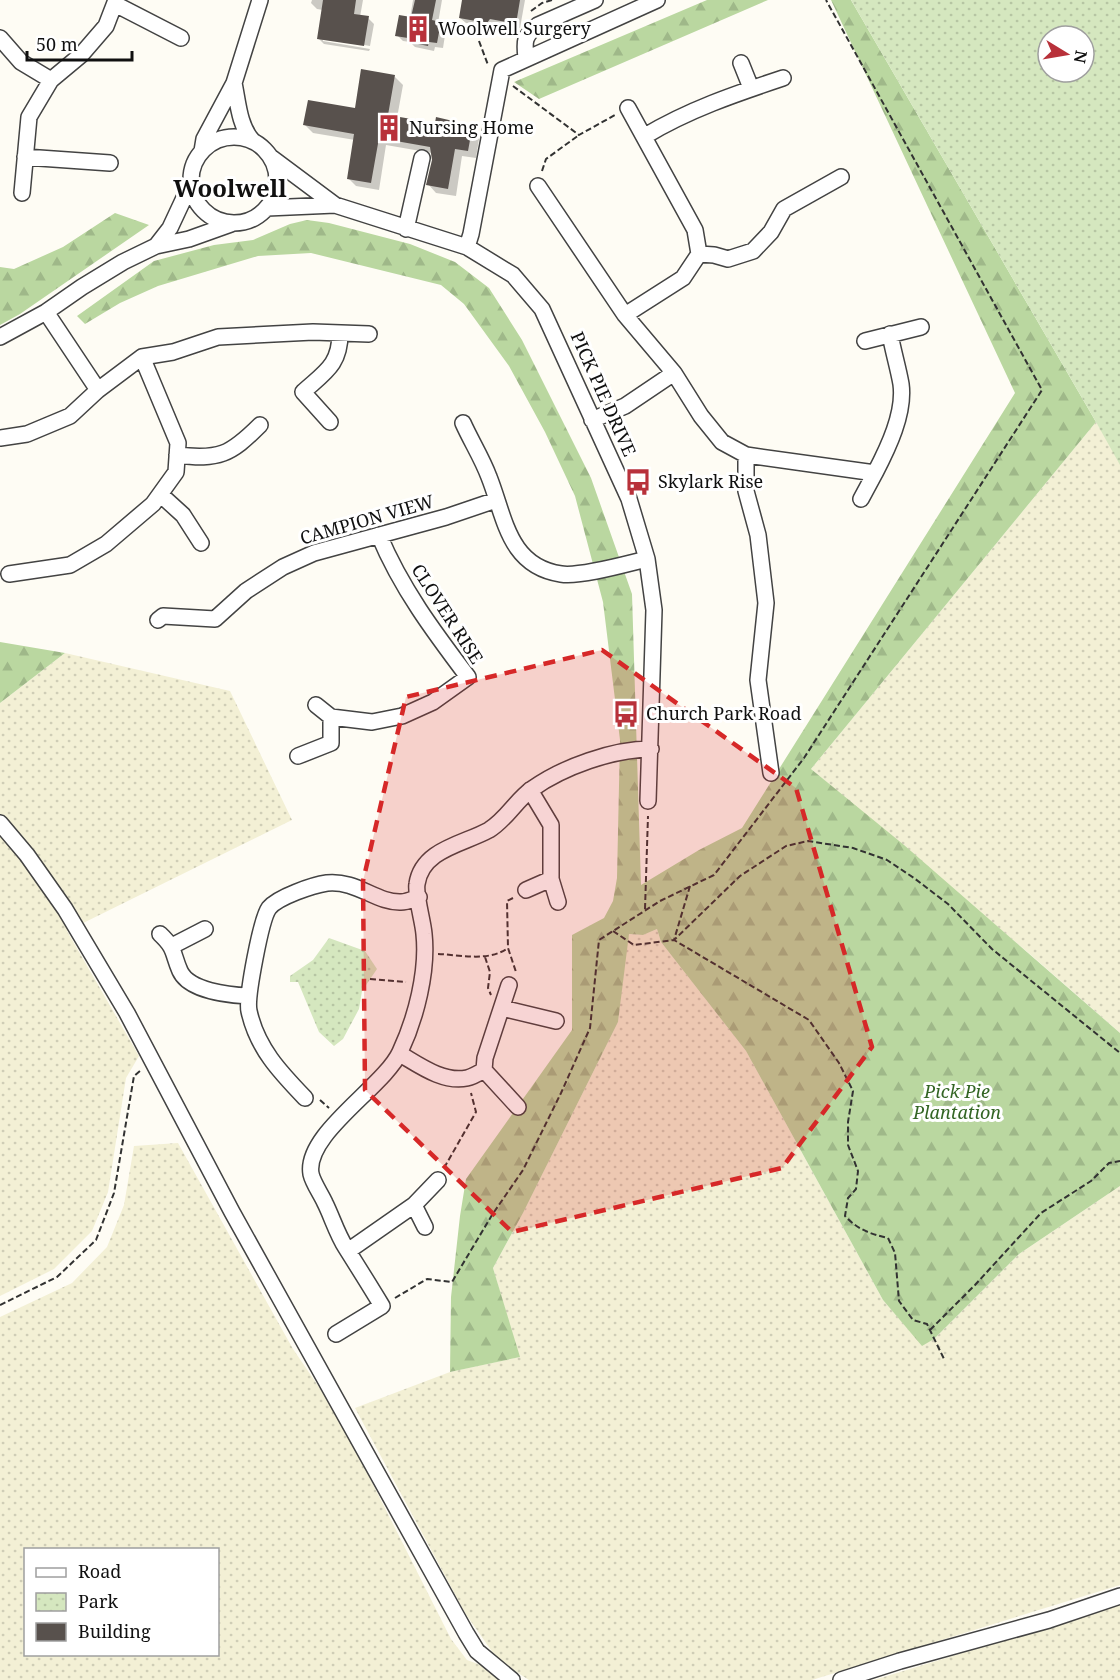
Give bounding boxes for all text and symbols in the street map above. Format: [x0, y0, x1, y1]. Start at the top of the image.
building icon: Woolwell Surgery [403, 14, 433, 44]
place label: Woolwell Surgery [438, 16, 592, 40]
scale bar [27, 24, 132, 62]
north arrow [1036, 24, 1096, 84]
text: 50 m [36, 32, 78, 56]
text: N [1069, 49, 1093, 66]
building icon: Nursing Home [374, 113, 404, 143]
place label: Nursing Home [409, 115, 534, 139]
district label: Woolwell [173, 171, 287, 204]
street label: PICK PIE DRIVE [566, 327, 642, 460]
bus stop icon: Skylark Rise [623, 467, 653, 497]
place label: Skylark Rise [658, 469, 763, 493]
street label: CAMPION VIEW [297, 488, 437, 550]
street label: CLOVER RISE [407, 559, 489, 668]
bus stop icon: Church Park Road [611, 699, 641, 729]
place label: Church Park Road [646, 701, 801, 725]
park label: Pick Pie Plantation [912, 1079, 1001, 1124]
legend [24, 1548, 219, 1656]
text: Road [78, 1559, 121, 1583]
text: Park [78, 1589, 118, 1613]
text: Building [78, 1619, 151, 1643]

